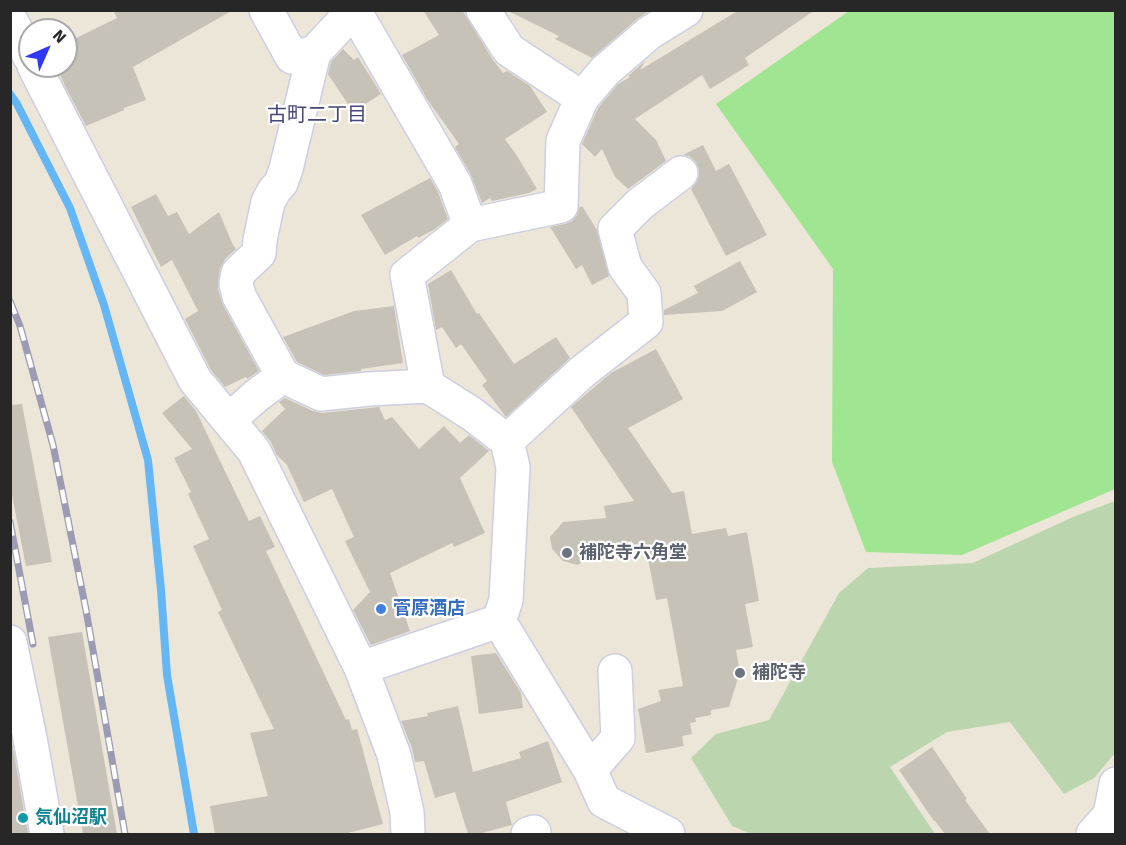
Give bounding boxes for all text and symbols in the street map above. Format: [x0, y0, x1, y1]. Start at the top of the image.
north arrow [18, 18, 78, 78]
text: N [48, 26, 70, 48]
district label: 古町二丁目 [267, 104, 367, 128]
place label: 補陀寺六角堂 [579, 542, 687, 564]
marker: 補陀寺六角堂 [560, 546, 574, 560]
place label: 菅原酒店 [393, 598, 465, 620]
marker: 菅原酒店 [374, 602, 388, 616]
place label: 補陀寺 [752, 662, 806, 684]
marker: 補陀寺 [733, 666, 747, 680]
place label: 気仙沼駅 [35, 807, 107, 829]
marker: 気仙沼駅 [16, 811, 30, 825]

